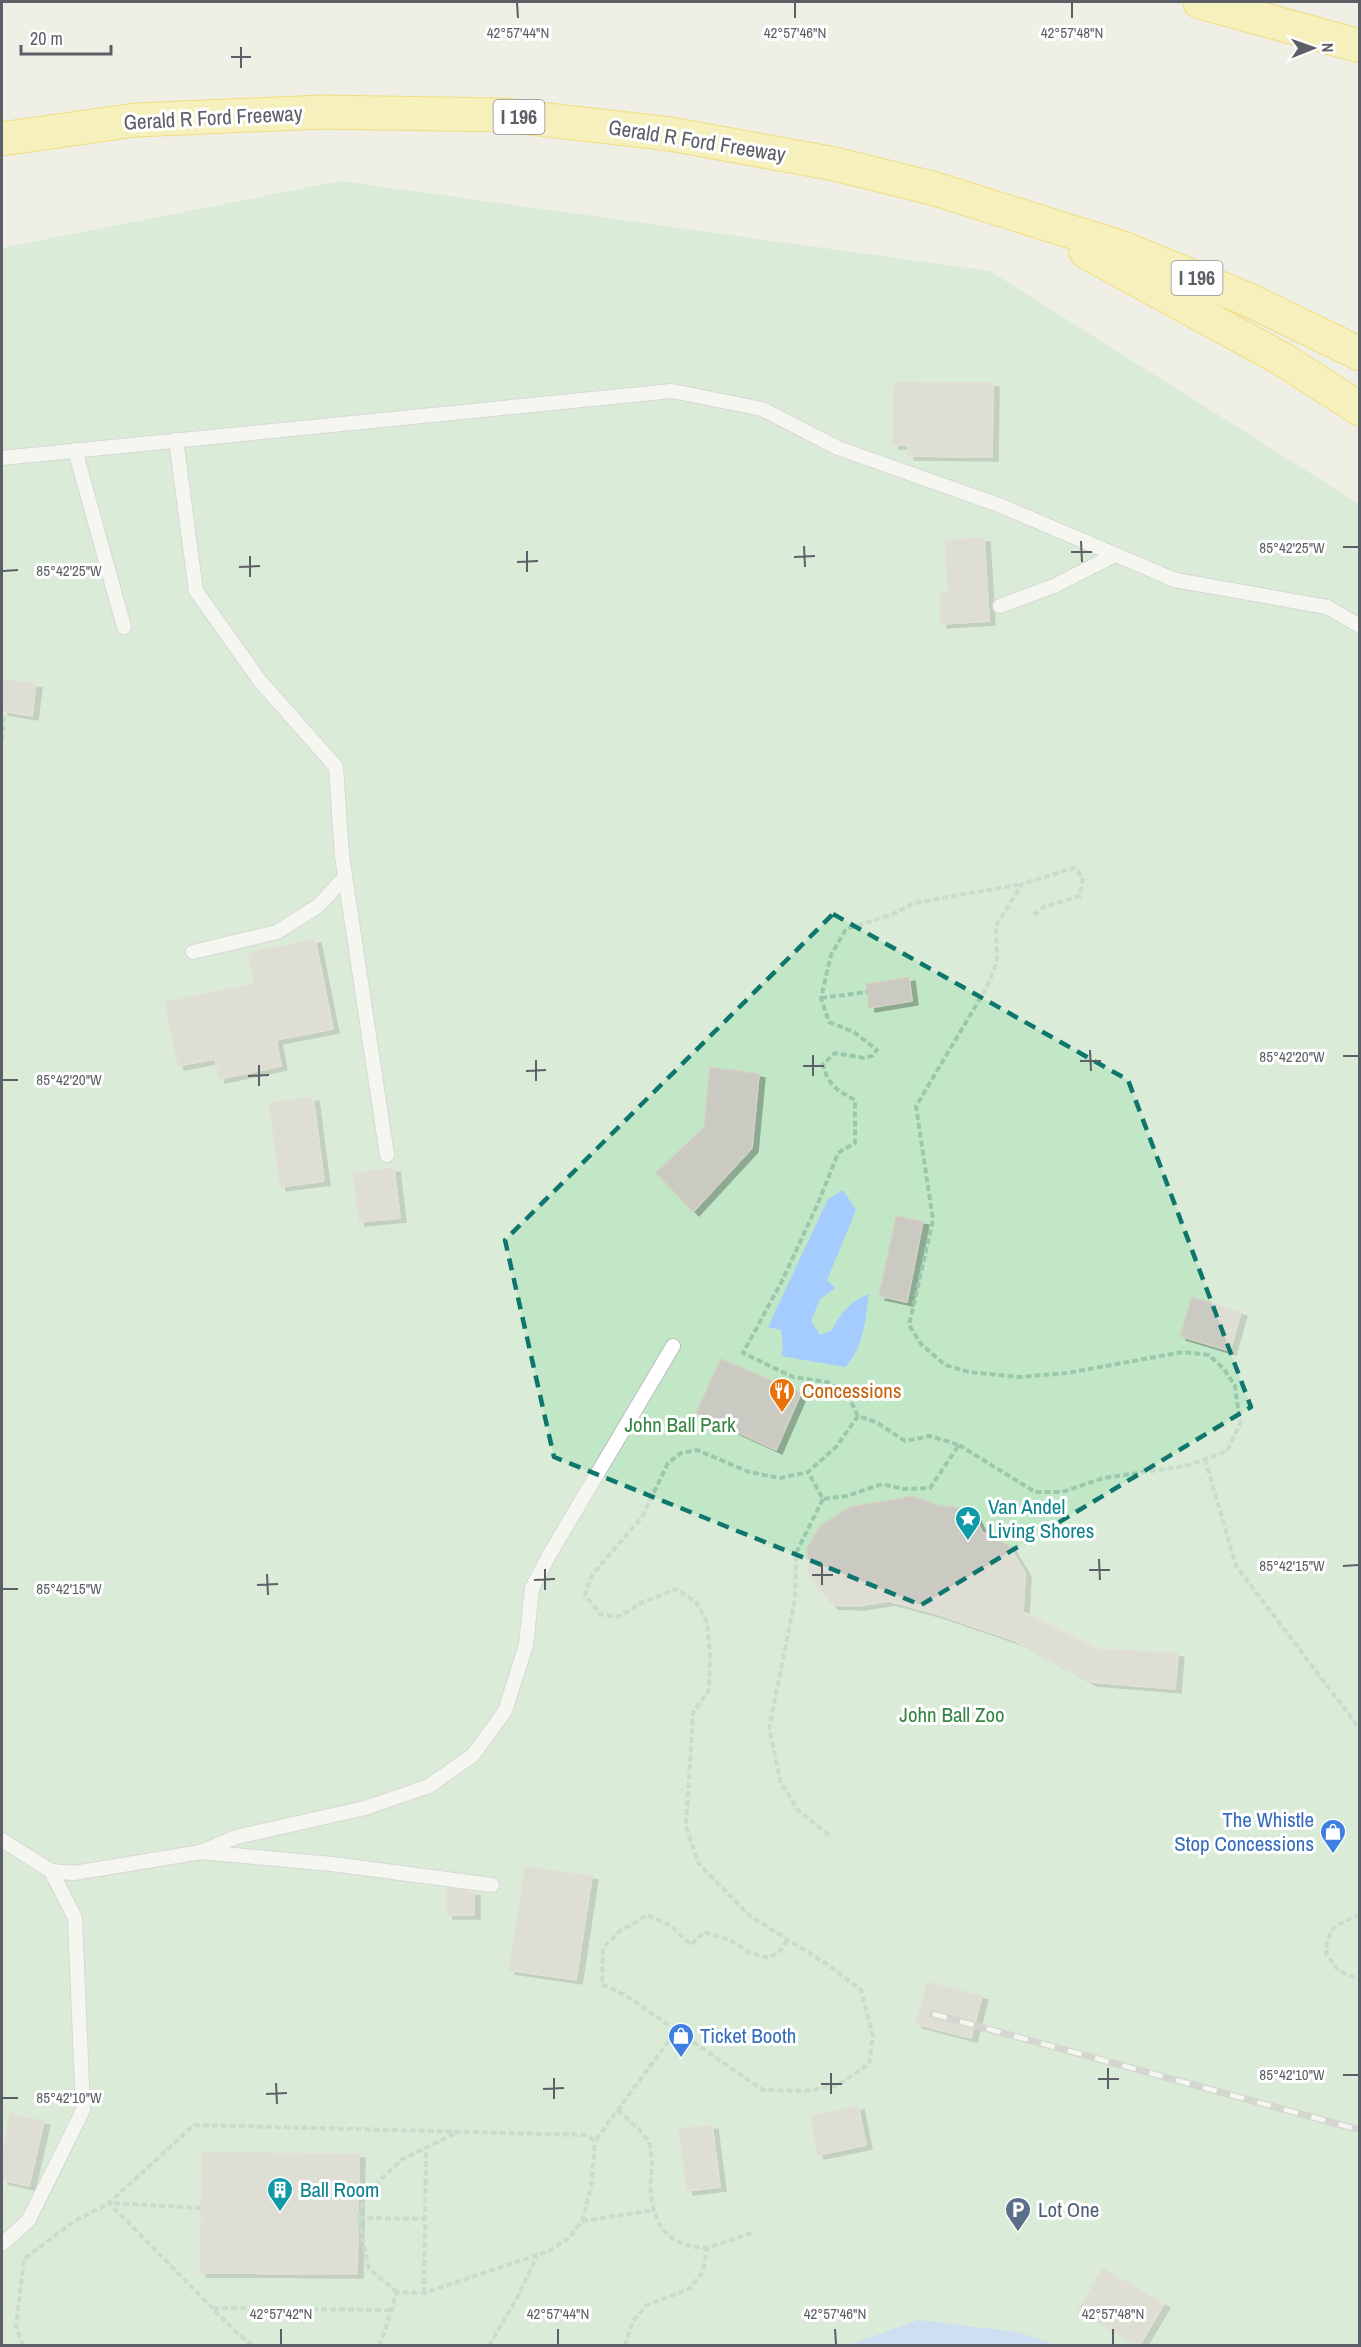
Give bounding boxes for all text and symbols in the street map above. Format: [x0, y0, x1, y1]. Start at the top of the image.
scale bar [21, 18, 111, 56]
north arrow [1283, 18, 1343, 78]
text: 42°57'44"N [487, 22, 549, 43]
text: 42°57'46"N [764, 22, 826, 43]
text: 42°57'48"N [1041, 22, 1103, 43]
text: 20 m [30, 26, 63, 51]
text: N [1317, 43, 1339, 53]
street label: Gerald R Ford Freeway [123, 98, 304, 137]
road number: I 196 [494, 100, 544, 134]
street label: Gerald R Ford Freeway [606, 112, 788, 169]
road number: I 196 [1172, 261, 1222, 295]
text: 85°42'25"W [1259, 537, 1325, 558]
text: 85°42'25"W [36, 560, 102, 581]
text: 85°42'20"W [1259, 1046, 1325, 1067]
text: 85°42'20"W [36, 1069, 102, 1090]
restaurant icon: Concessions [767, 1376, 797, 1414]
place label: Concessions [802, 1376, 902, 1405]
park label: John Ball Park [624, 1410, 736, 1439]
place label: Van Andel Living Shores [988, 1492, 1094, 1545]
place icon: Van Andel Living Shores [953, 1504, 983, 1542]
text: 85°42'15"W [1259, 1555, 1325, 1576]
text: 85°42'15"W [36, 1578, 102, 1599]
park label: John Ball Zoo [899, 1700, 1005, 1729]
place label: The Whistle Stop Concessions [1174, 1805, 1314, 1858]
shop icon: The Whistle Stop Concessions [1318, 1817, 1348, 1855]
shop icon: Ticket Booth [666, 2021, 696, 2059]
place label: Ticket Booth [700, 2021, 796, 2050]
text: 85°42'10"W [1259, 2064, 1325, 2085]
text: 85°42'10"W [36, 2087, 102, 2108]
building icon: Ball Room [265, 2175, 295, 2213]
place label: Ball Room [300, 2175, 379, 2204]
parking icon: Lot One [1003, 2195, 1033, 2233]
place label: Lot One [1038, 2195, 1099, 2224]
text: 42°57'42"N [250, 2303, 312, 2324]
text: 42°57'44"N [527, 2303, 589, 2324]
text: 42°57'46"N [804, 2303, 866, 2324]
text: 42°57'48"N [1082, 2303, 1144, 2324]

